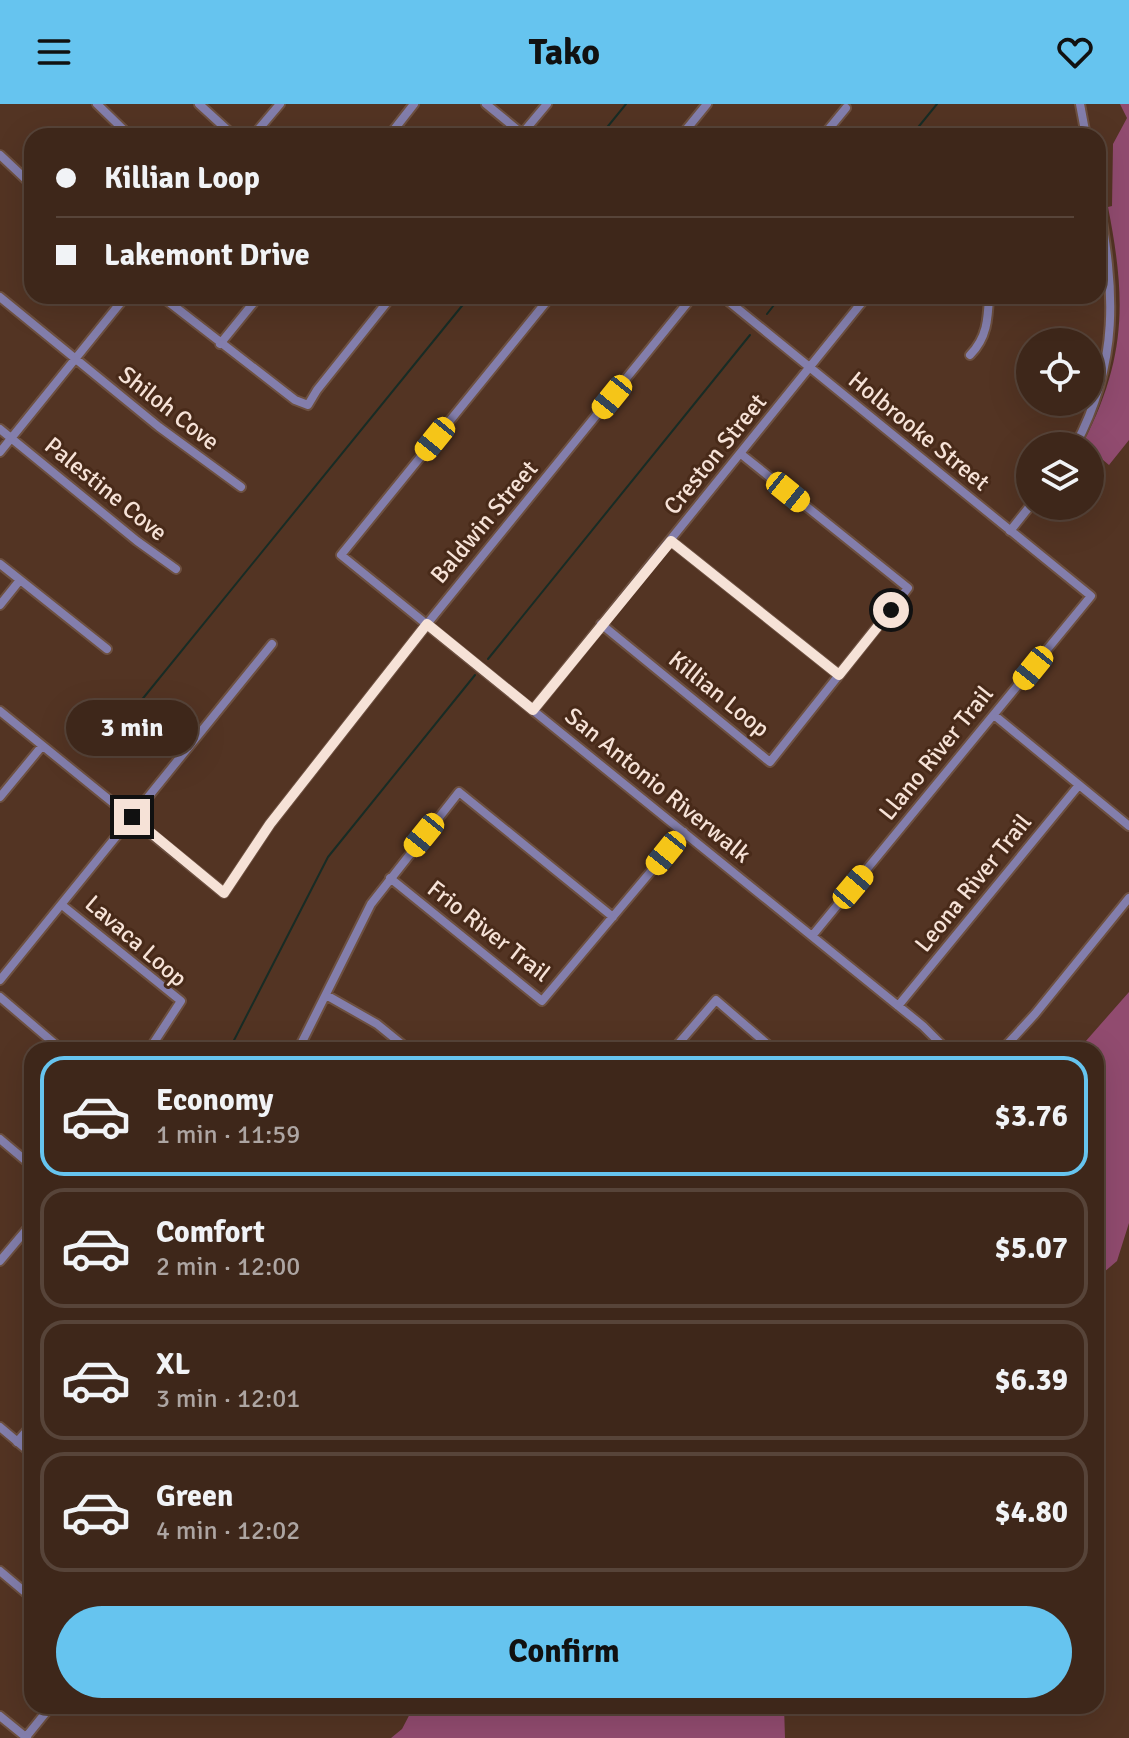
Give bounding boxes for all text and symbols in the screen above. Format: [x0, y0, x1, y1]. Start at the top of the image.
icon: menu [32, 30, 76, 74]
text: Tako [529, 30, 600, 75]
icon: heart [1053, 30, 1097, 74]
text: Killian Loop [104, 160, 260, 197]
text: Lakemont Drive [104, 237, 310, 274]
map controls [1016, 328, 1104, 520]
button: locate [1016, 328, 1104, 416]
street label: Shiloh Cove [113, 359, 225, 457]
street label: Holbrooke Street [842, 365, 996, 497]
car [588, 371, 636, 423]
street label: Creston Street [657, 387, 773, 521]
car [411, 413, 459, 465]
street label: Palestine Cove [39, 430, 173, 548]
button: layers [1016, 432, 1104, 520]
street label: Baldwin Street [424, 454, 544, 590]
car [762, 468, 814, 516]
route start [873, 592, 909, 628]
car [1009, 642, 1057, 694]
street label: Killian Loop [662, 644, 776, 744]
street label: Llano River Trail [872, 679, 1000, 827]
callout: 3 min [66, 701, 198, 757]
street label: San Antonio Riverwalk [559, 701, 757, 869]
text: 3 min [101, 712, 163, 744]
route end [114, 799, 150, 835]
street label: Leona River Trail [908, 808, 1038, 958]
car [400, 809, 448, 861]
car [642, 827, 690, 879]
car [828, 861, 878, 913]
street label: Frio River Trail [421, 874, 557, 988]
street label: Lavaca Loop [79, 889, 193, 993]
icon: car [60, 1080, 132, 1152]
text: Economy [156, 1082, 273, 1119]
text: $3.76 [995, 1098, 1068, 1135]
text: 1 min · 11:59 [156, 1119, 300, 1151]
icon: car [60, 1212, 132, 1284]
text: Comfort [156, 1214, 265, 1251]
text: $5.07 [995, 1230, 1068, 1267]
text: 2 min · 12:00 [156, 1251, 300, 1283]
icon: car [60, 1344, 132, 1416]
text: XL [156, 1346, 190, 1383]
text: $6.39 [995, 1362, 1068, 1399]
text: 3 min · 12:01 [156, 1383, 300, 1415]
icon: car [60, 1476, 132, 1548]
text: Green [156, 1478, 233, 1515]
text: $4.80 [995, 1494, 1068, 1531]
text: 4 min · 12:02 [156, 1515, 300, 1547]
button: Confirm [56, 1606, 1072, 1698]

